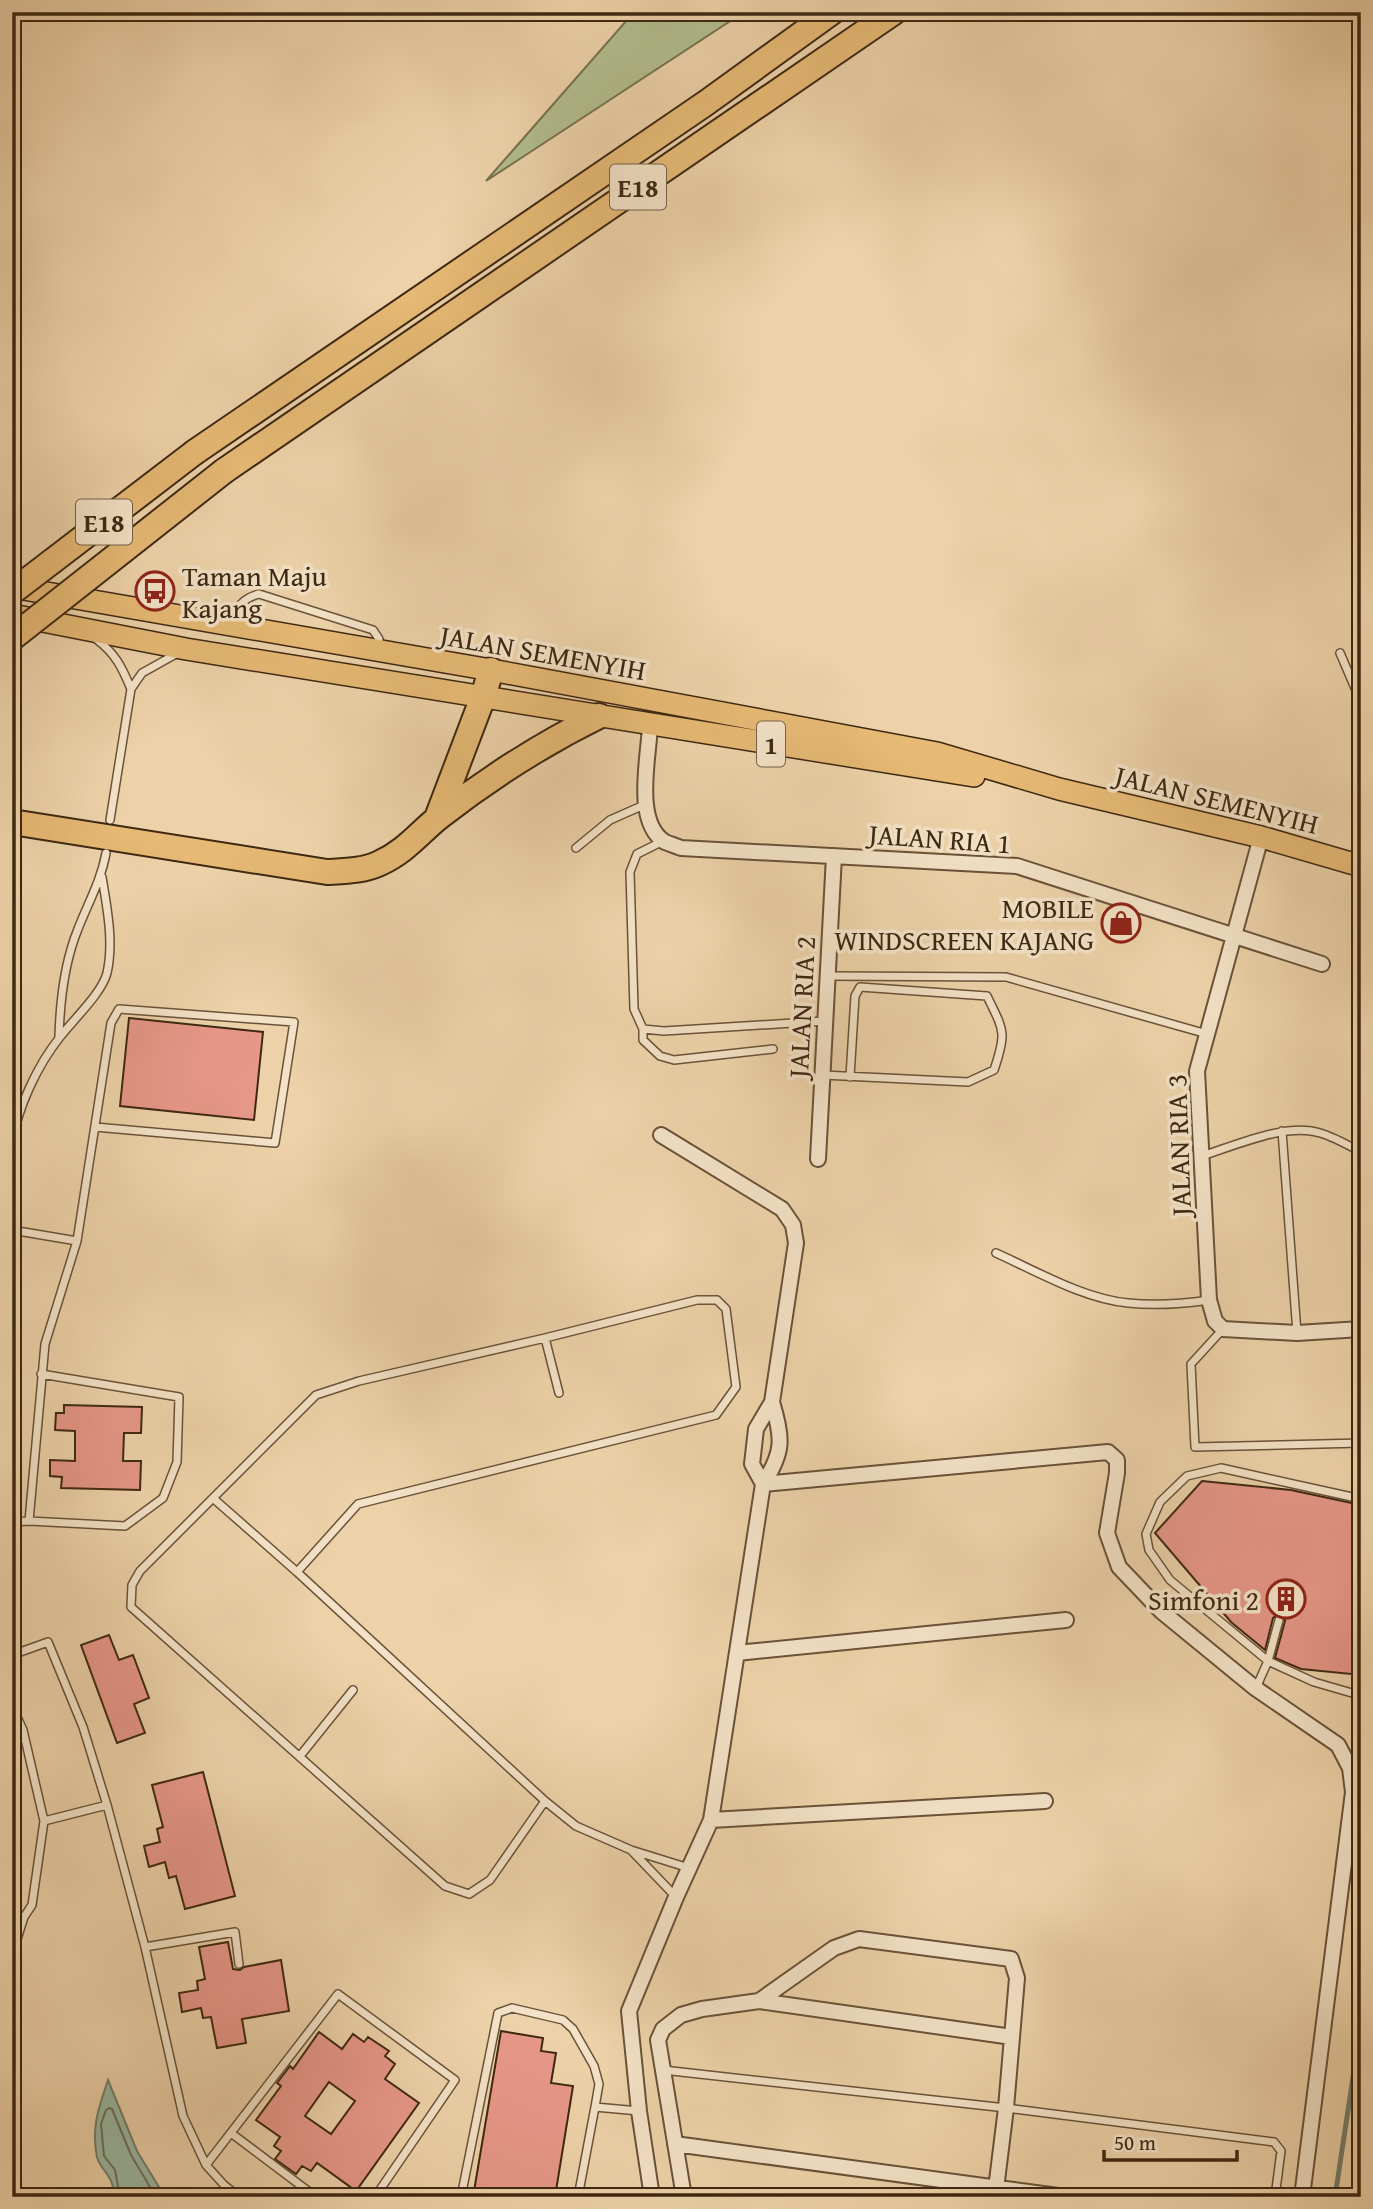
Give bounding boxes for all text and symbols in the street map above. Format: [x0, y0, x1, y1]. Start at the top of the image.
road number: E18 [610, 164, 666, 210]
road number: E18 [76, 500, 132, 544]
place label: Taman Maju Kajang [182, 555, 327, 628]
bus stop icon: Taman Maju Kajang [134, 570, 176, 612]
street label: JALAN SEMENYIH [434, 613, 649, 690]
road number: 1 [757, 722, 785, 766]
street label: JALAN SEMENYIH [1108, 753, 1323, 844]
street label: JALAN RIA 1 [865, 812, 1012, 863]
place label: MOBILE WINDSCREEN KAJANG [834, 887, 1094, 960]
shop icon: MOBILE WINDSCREEN KAJANG [1100, 902, 1142, 944]
street label: JALAN RIA 2 [777, 935, 825, 1082]
street label: JALAN RIA 3 [1155, 1073, 1201, 1220]
building icon: Simfoni 2 [1265, 1578, 1307, 1620]
place label: Simfoni 2 [1148, 1579, 1259, 1620]
scale bar [1104, 2118, 1236, 2162]
text: 50 m [1114, 2127, 1156, 2158]

